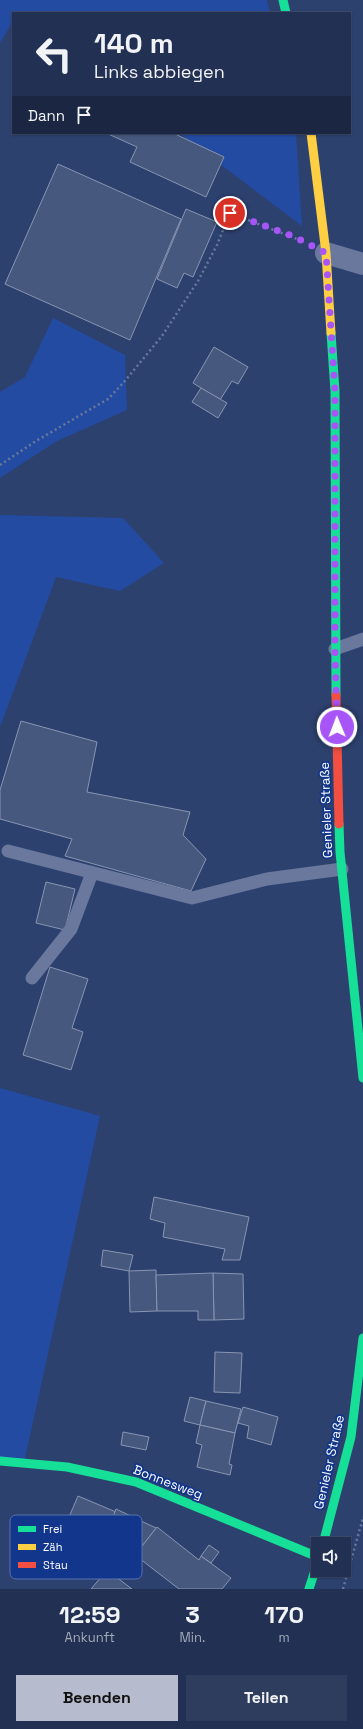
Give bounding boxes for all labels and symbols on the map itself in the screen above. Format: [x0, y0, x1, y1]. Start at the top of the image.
pin [213, 196, 247, 230]
position arrow [316, 706, 358, 748]
street label: Genieler Straße [316, 762, 336, 858]
street label: Genieler Straße [310, 1413, 348, 1511]
street label: Bonnesweg [131, 1461, 205, 1503]
legend [10, 1515, 142, 1579]
text: Frei [43, 1522, 62, 1536]
text: Zäh [43, 1540, 62, 1554]
text: Stau [43, 1558, 68, 1572]

